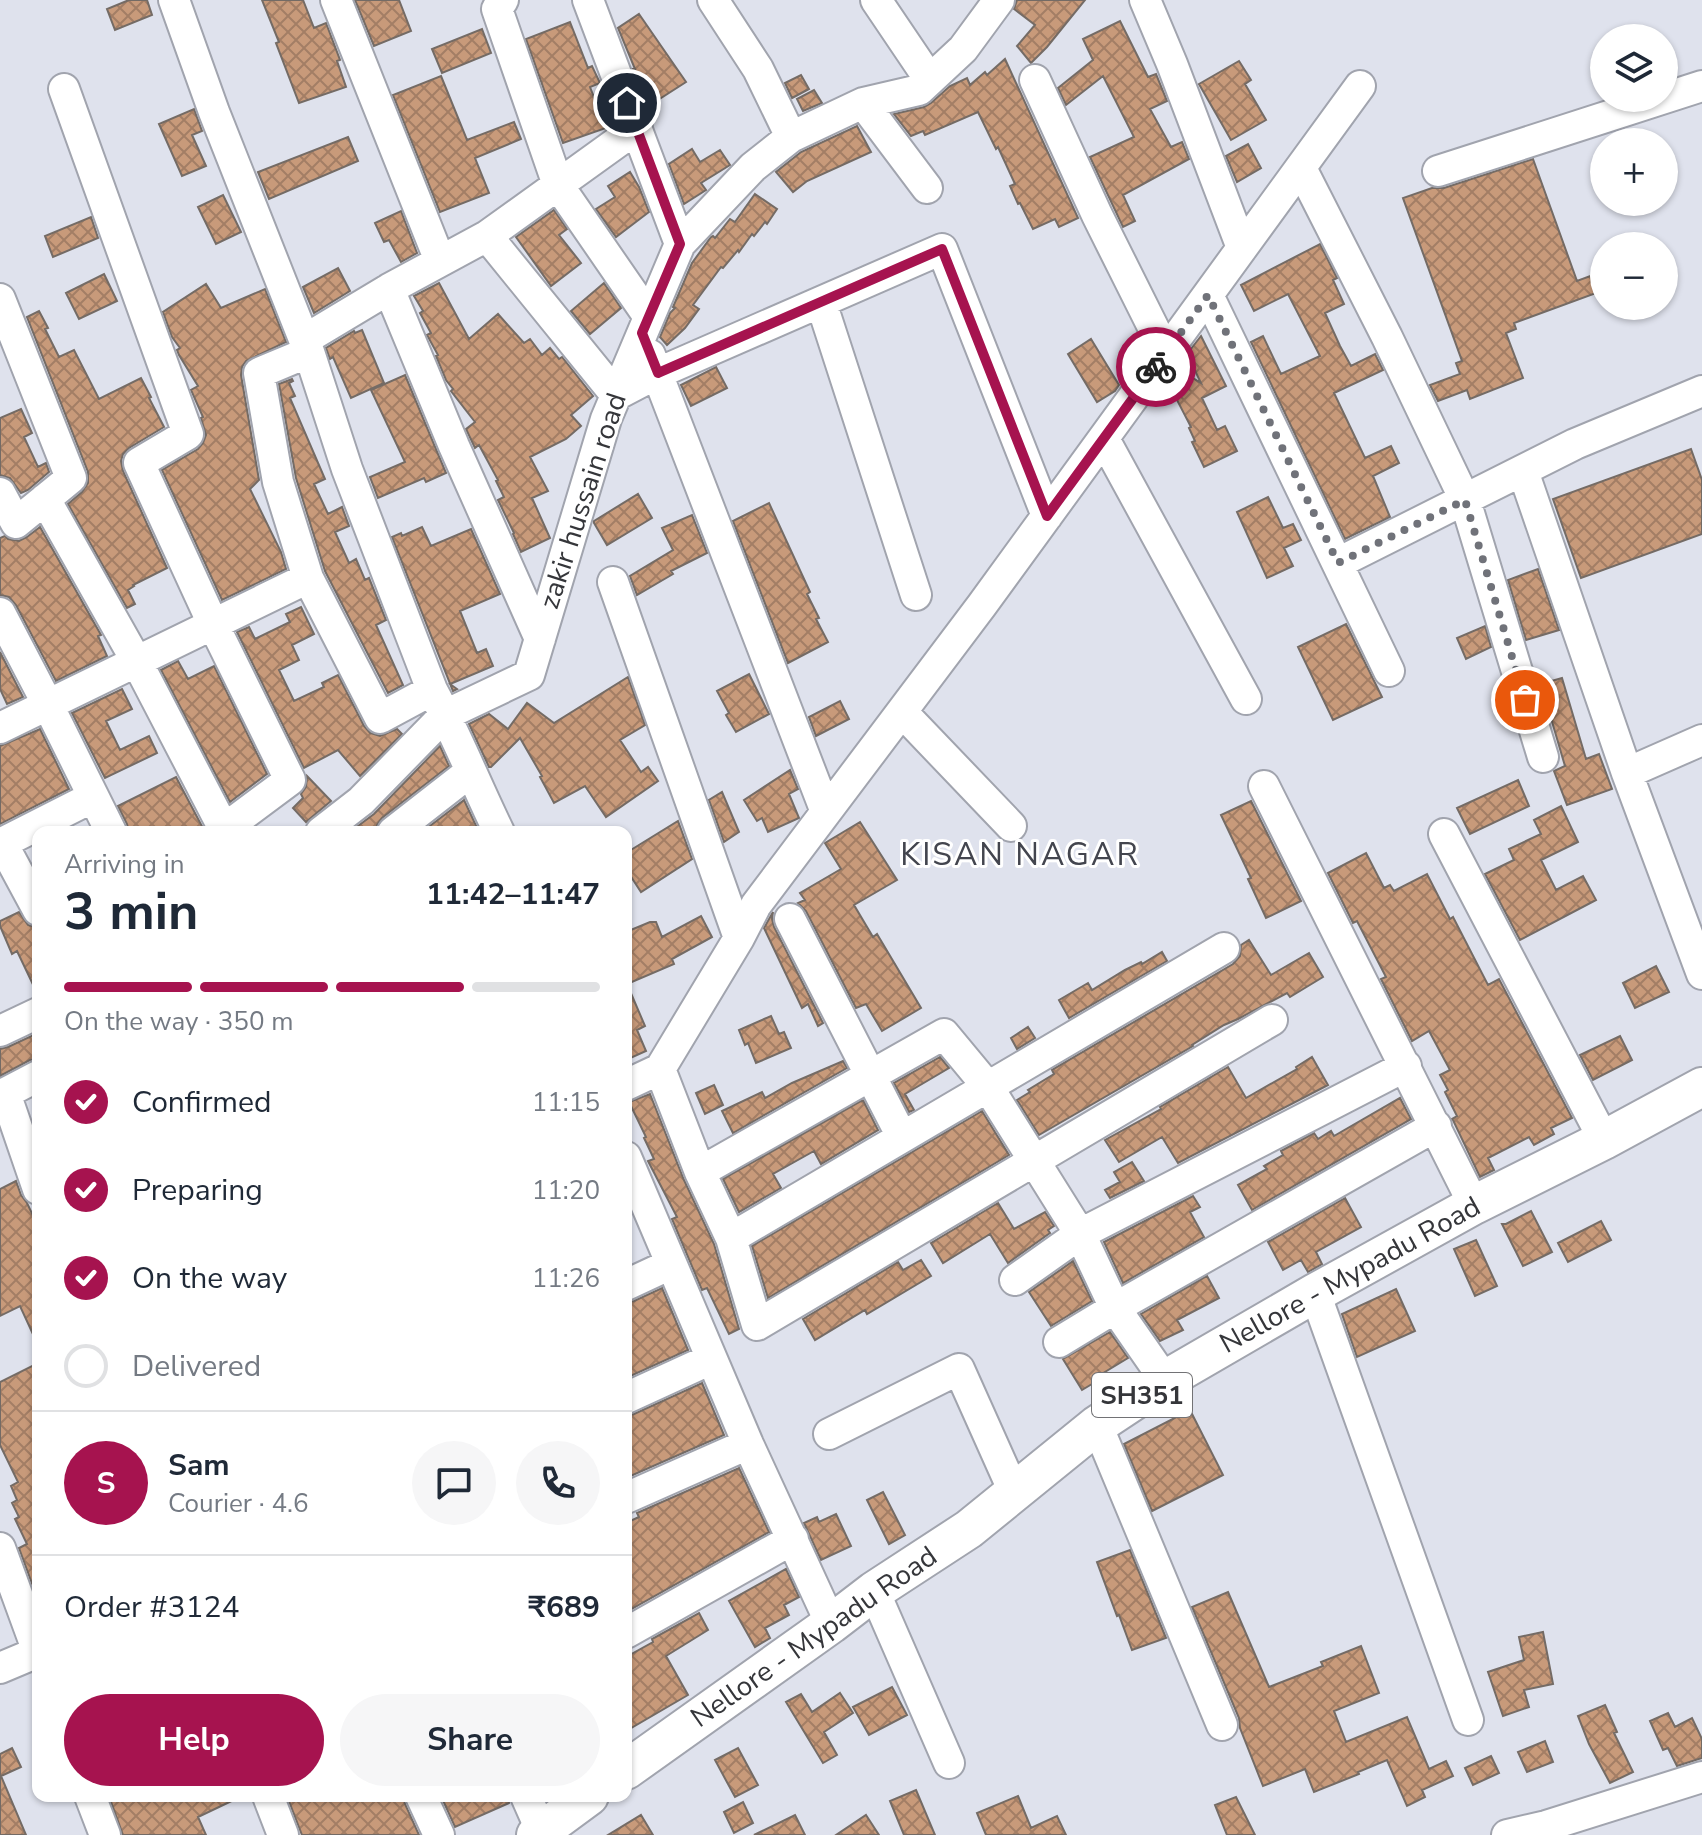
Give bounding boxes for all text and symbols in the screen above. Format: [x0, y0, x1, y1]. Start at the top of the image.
map controls [1590, 24, 1678, 320]
button: layers [1590, 24, 1678, 112]
pin [593, 69, 661, 137]
icon: home [605, 81, 649, 125]
button: + [1590, 128, 1678, 216]
button: − [1590, 232, 1678, 320]
courier [1116, 327, 1196, 407]
icon: bike [1134, 345, 1178, 389]
street label: zakir hussain road [530, 388, 636, 614]
pin [1491, 666, 1559, 734]
icon: bag [1503, 678, 1547, 722]
district label: KISAN NAGAR [900, 833, 1140, 876]
text: Arriving in [64, 847, 185, 882]
text: 11:42–11:47 [426, 874, 600, 915]
text: 3 min [64, 876, 199, 947]
text: On the way · 350 m [64, 1004, 293, 1039]
icon: check [64, 1080, 108, 1124]
text: Confirmed [132, 1082, 272, 1123]
text: 11:15 [532, 1085, 600, 1120]
icon: check [64, 1168, 108, 1212]
text: Preparing [132, 1170, 263, 1211]
text: 11:20 [532, 1173, 600, 1208]
street label: Nellore - Mypadu Road [1213, 1187, 1487, 1363]
icon: check [64, 1256, 108, 1300]
text: On the way [132, 1258, 287, 1299]
text: 11:26 [532, 1261, 600, 1296]
text: Delivered [132, 1346, 261, 1387]
road number: SH351 [1092, 1373, 1192, 1417]
button: chat [412, 1441, 496, 1525]
button: phone [516, 1441, 600, 1525]
text: Sam [168, 1445, 230, 1486]
text: S [97, 1463, 115, 1504]
text: Courier · 4.6 [168, 1486, 309, 1521]
street label: Nellore - Mypadu Road [683, 1538, 945, 1736]
text: Order #3124 [64, 1587, 239, 1628]
text: ₹689 [528, 1587, 600, 1628]
button: Help [64, 1694, 324, 1786]
button: Share [340, 1694, 600, 1786]

